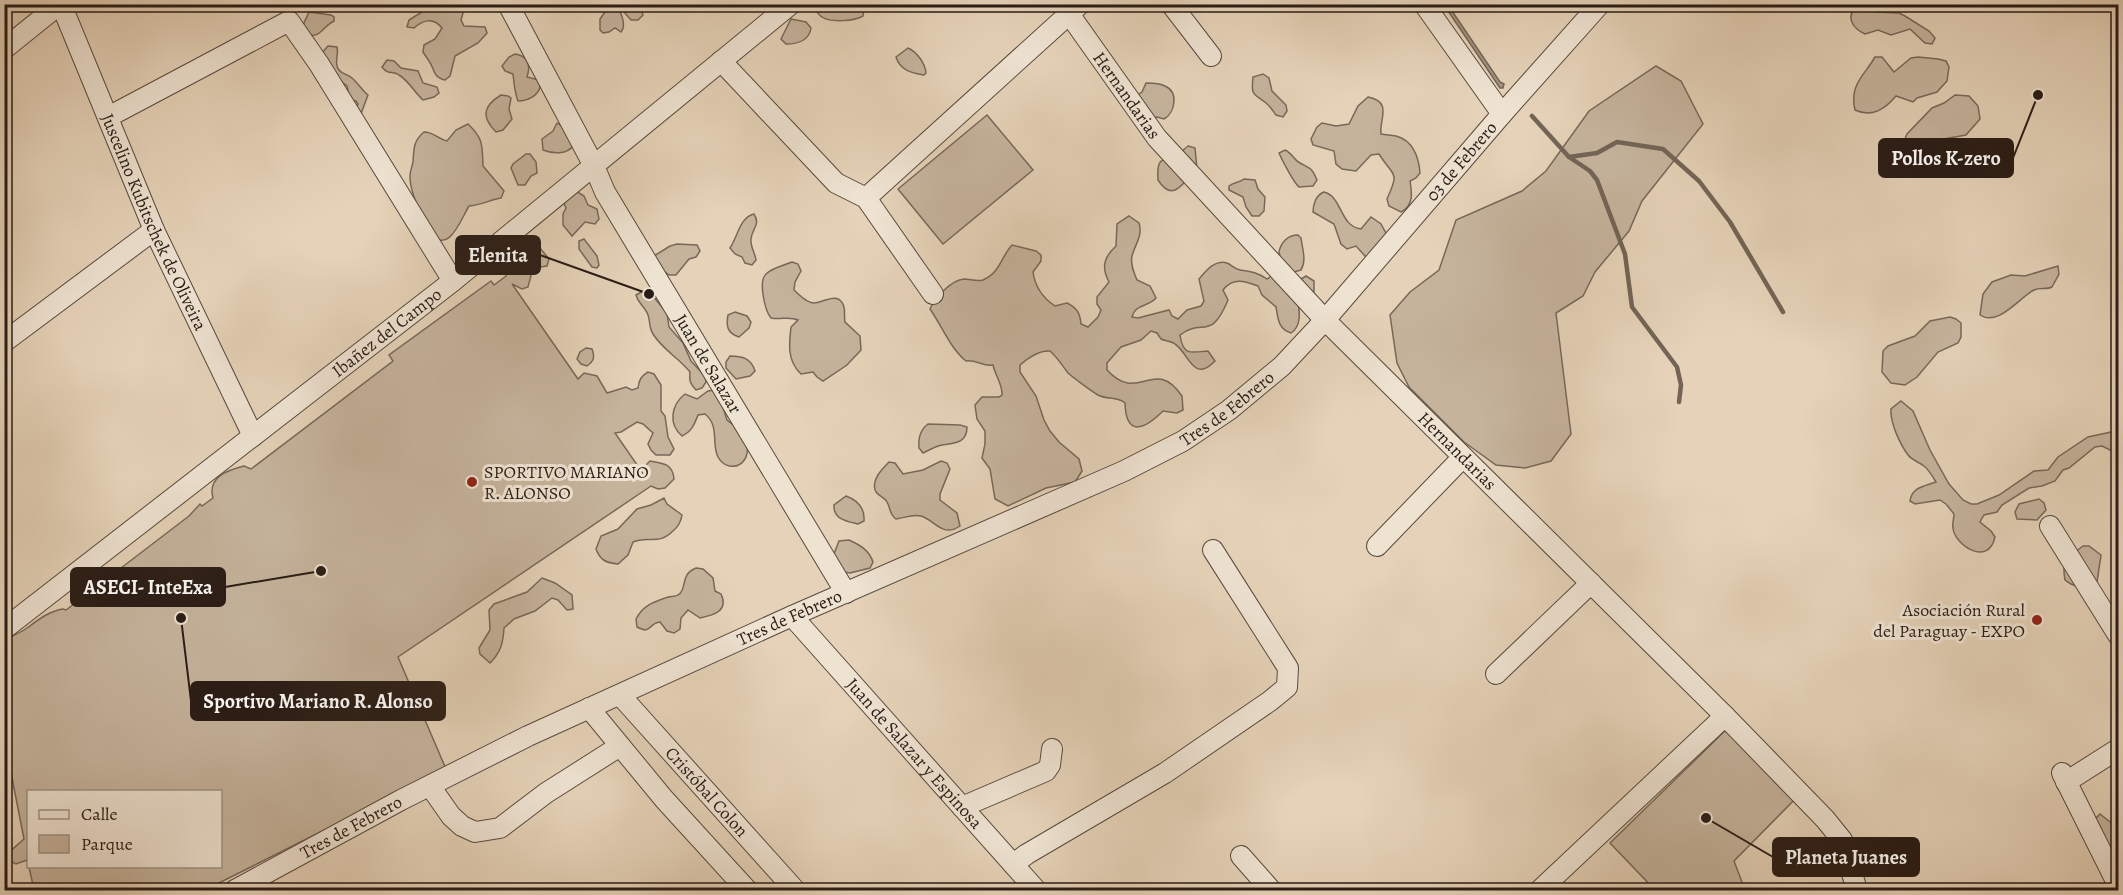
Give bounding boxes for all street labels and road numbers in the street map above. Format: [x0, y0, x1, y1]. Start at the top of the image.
street label: Hernandarias [1087, 47, 1166, 144]
street label: Juscelino Kubitschek de Oliveira [95, 110, 213, 335]
street label: 03 de Febrero [1420, 116, 1502, 206]
street label: Ibañez del Campo [327, 282, 446, 383]
street label: Juan de Salazar [669, 309, 747, 418]
street label: Tres de Febrero [1175, 365, 1279, 452]
street label: Hernandarias [1413, 406, 1502, 495]
street label: Tres de Febrero [733, 584, 846, 651]
street label: Juan de Salazar y Espinosa [841, 673, 988, 834]
street label: Cristóbal Colon [660, 741, 754, 842]
street label: Tres de Febrero [296, 790, 406, 864]

